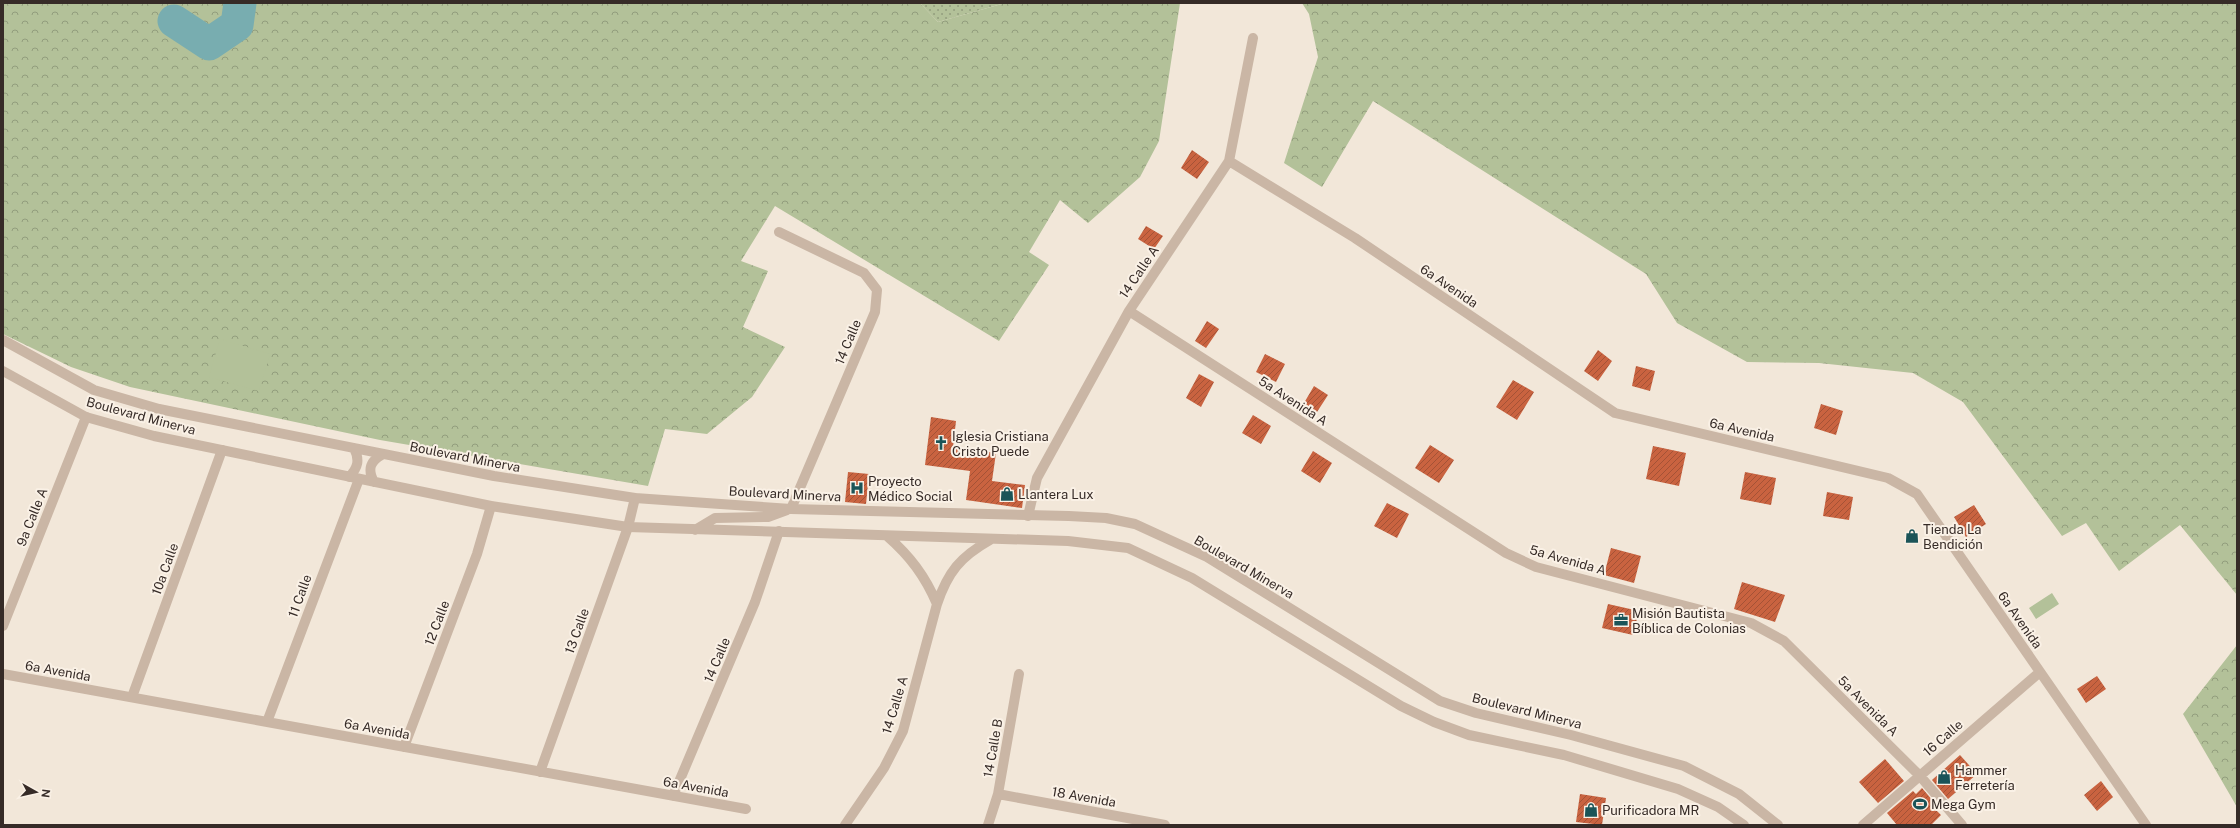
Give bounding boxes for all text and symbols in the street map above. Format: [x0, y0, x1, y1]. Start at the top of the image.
street label: 14 Calle A [1116, 243, 1162, 301]
street label: 6a Avenida [1417, 261, 1481, 311]
street label: 14 Calle [832, 317, 864, 367]
street label: 5a Avenida A [1256, 373, 1330, 429]
street label: Boulevard Minerva [85, 394, 197, 438]
street label: 6a Avenida [1708, 415, 1776, 445]
place label: Iglesia Cristiana Cristo Puede [952, 429, 1049, 459]
church icon: Iglesia Cristiana Cristo Puede [933, 435, 949, 451]
street label: Boulevard Minerva [408, 439, 522, 475]
place label: Proyecto Médico Social [868, 474, 953, 504]
hospital icon: Proyecto Médico Social [849, 480, 865, 496]
street label: Boulevard Minerva [728, 484, 842, 504]
street label: 9a Calle A [14, 486, 50, 548]
shop icon: Llantera Lux [999, 486, 1015, 502]
place label: Llantera Lux [1018, 487, 1094, 502]
place label: Tienda La Bendición [1923, 522, 1983, 552]
shop icon: Tienda La Bendición [1904, 528, 1920, 544]
street label: Boulevard Minerva [1191, 532, 1297, 602]
street label: 10a Calle [149, 541, 181, 597]
street label: 5a Avenida A [1528, 542, 1608, 578]
street label: 11 Calle [285, 573, 315, 619]
street label: 6a Avenida [1995, 589, 2045, 651]
street label: 12 Calle [422, 598, 452, 648]
street label: 13 Calle [562, 606, 592, 656]
place label: Misión Bautista Bíblica de Colonias [1632, 606, 1746, 636]
office icon: Misión Bautista Bíblica de Colonias [1613, 612, 1629, 628]
street label: 14 Calle [701, 635, 733, 685]
street label: 6a Avenida [24, 658, 92, 684]
street label: 5a Avenida A [1835, 673, 1901, 739]
street label: 14 Calle A [879, 674, 911, 736]
street label: Boulevard Minerva [1471, 690, 1583, 732]
street label: 6a Avenida [343, 716, 411, 742]
street label: 16 Calle [1920, 717, 1966, 759]
street label: 14 Calle B [980, 718, 1006, 778]
place label: Hammer Ferretería [1955, 763, 2015, 793]
shop icon: Hammer Ferretería [1936, 769, 1952, 785]
north arrow [16, 772, 56, 812]
street label: 6a Avenida [662, 774, 730, 800]
street label: 18 Avenida [1051, 784, 1117, 810]
text: N [39, 788, 52, 798]
sports icon: Mega Gym [1912, 796, 1928, 812]
place label: Mega Gym [1931, 797, 1996, 812]
shop icon: Purificadora MR [1583, 802, 1599, 818]
place label: Purificadora MR [1602, 803, 1699, 818]

